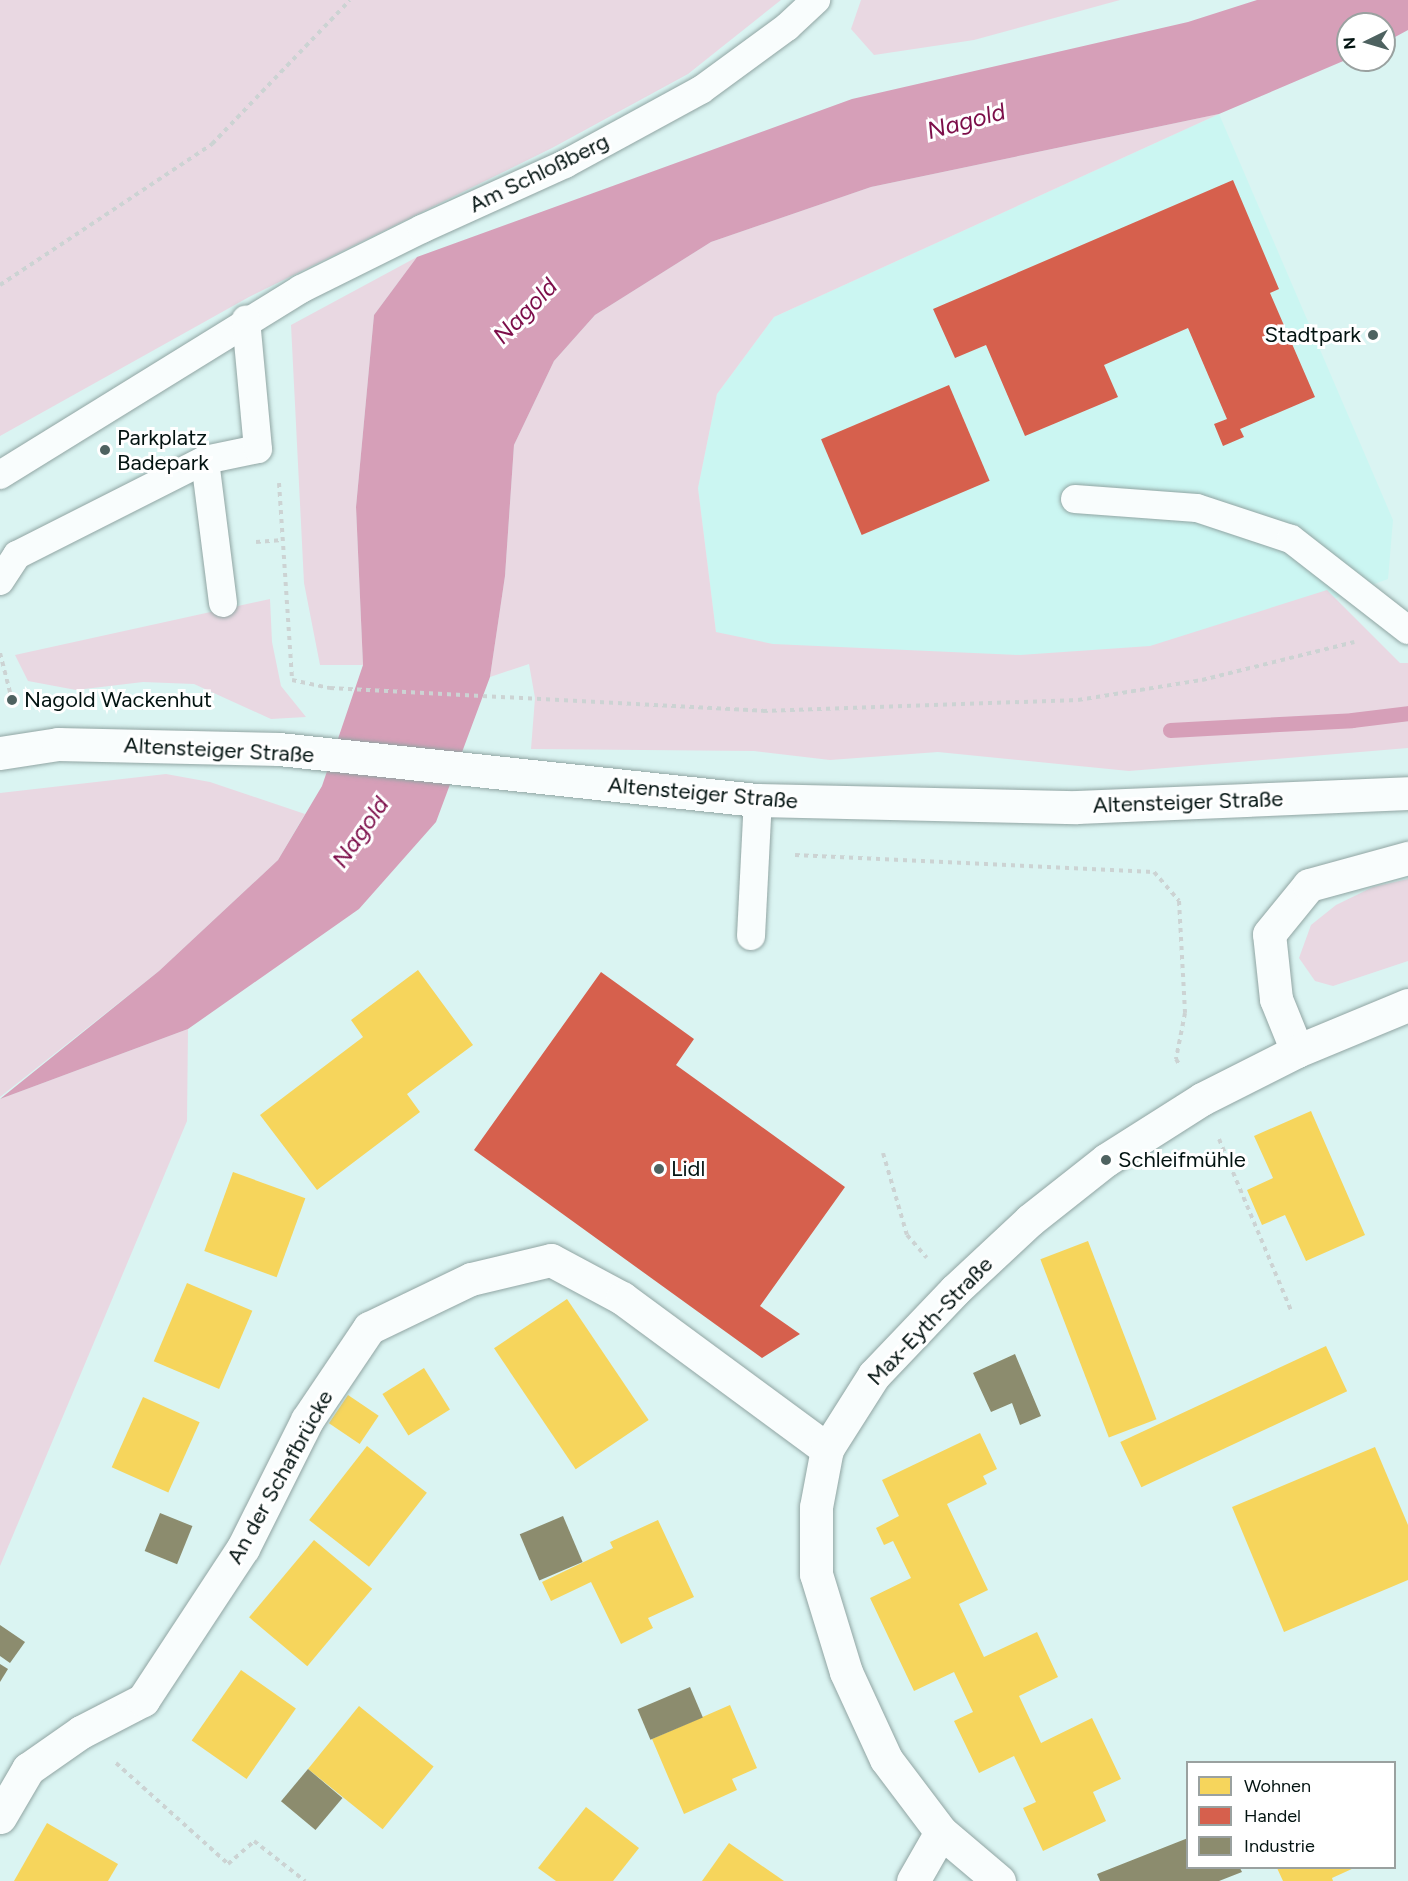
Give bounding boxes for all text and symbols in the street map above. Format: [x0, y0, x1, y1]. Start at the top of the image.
north arrow [1336, 12, 1396, 72]
text: N [1340, 36, 1360, 50]
water label: Nagold [924, 97, 1008, 145]
street label: Am Schloßberg [465, 128, 613, 218]
water label: Nagold [487, 272, 563, 350]
place label: Stadtpark [1264, 322, 1361, 348]
marker: Stadtpark [1366, 328, 1380, 342]
place label: Parkplatz Badepark [117, 424, 209, 476]
marker: Parkplatz Badepark [98, 443, 112, 457]
place label: Nagold Wackenhut [24, 687, 212, 713]
marker: Nagold Wackenhut [5, 693, 19, 707]
street label: Altensteiger Straße [123, 732, 315, 768]
street label: Altensteiger Straße [607, 772, 799, 814]
street label: Altensteiger Straße [1092, 785, 1284, 819]
water label: Nagold [325, 791, 395, 873]
place label: Schleifmühle [1118, 1147, 1246, 1173]
marker: Schleifmühle [1099, 1153, 1113, 1167]
place label: Lidl [671, 1156, 705, 1182]
marker: Lidl [652, 1162, 666, 1176]
street label: Max-Eyth-Straße [862, 1251, 998, 1391]
street label: An der Schafbrücke [221, 1386, 339, 1568]
legend [1186, 1761, 1396, 1869]
text: Wohnen [1244, 1775, 1311, 1797]
text: Handel [1244, 1805, 1301, 1827]
text: Industrie [1244, 1835, 1315, 1857]

